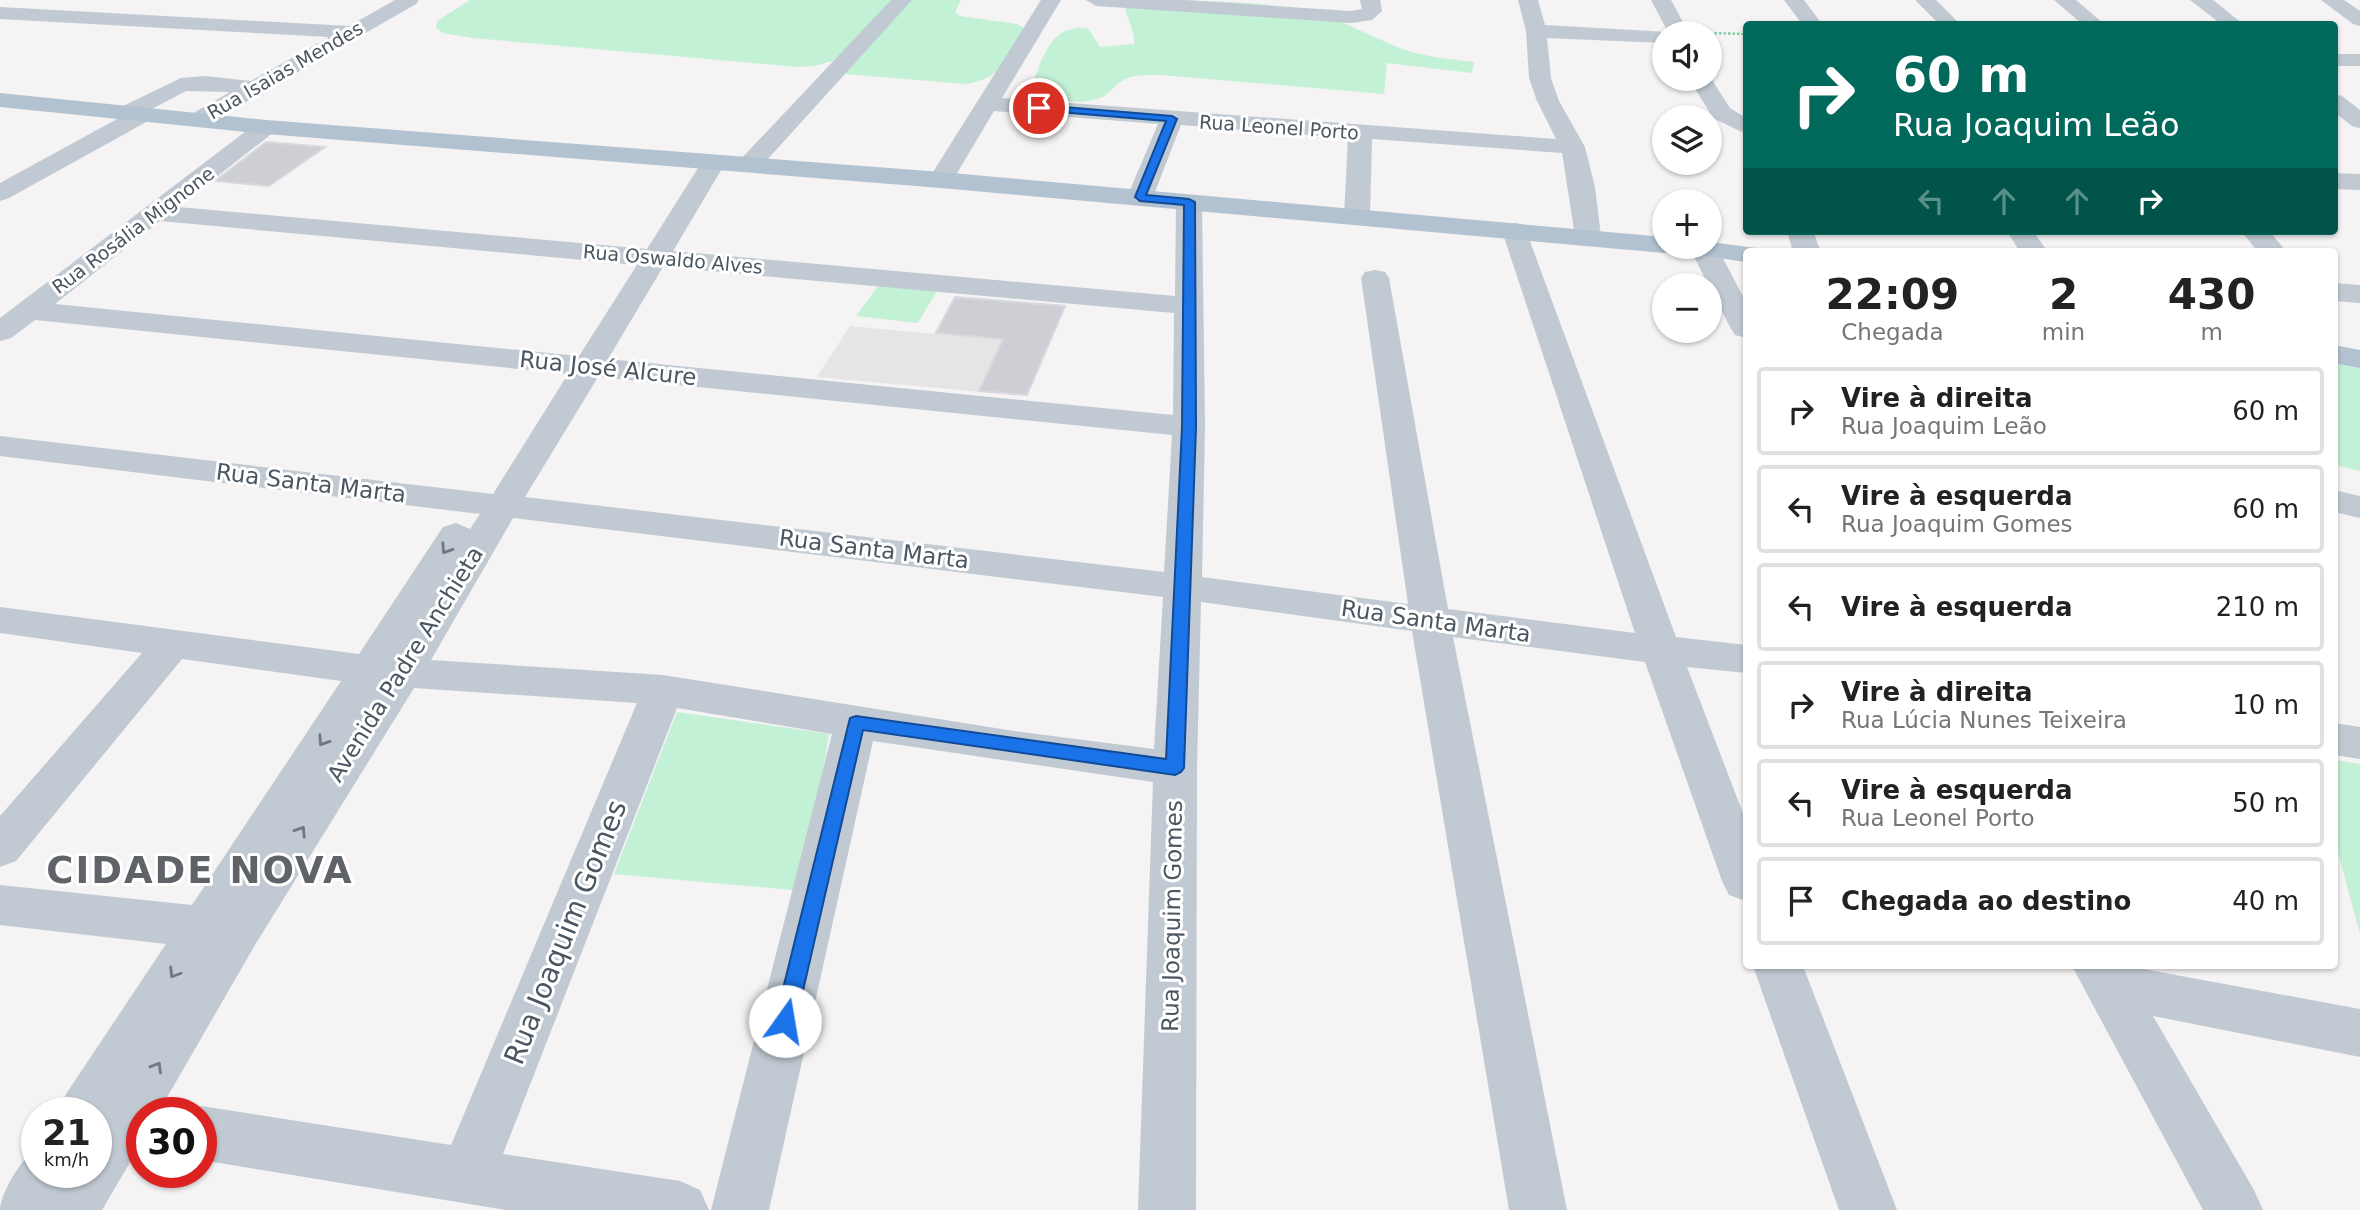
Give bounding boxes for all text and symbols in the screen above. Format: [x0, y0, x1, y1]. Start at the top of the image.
street label: Rua Isaias Mendes [203, 17, 367, 123]
map controls [1652, 21, 1722, 343]
button: sound [1652, 21, 1722, 91]
text: 60 m [1893, 47, 2029, 104]
icon: right [1778, 49, 1869, 140]
pin [1009, 78, 1069, 138]
icon: arrive [1020, 89, 1058, 127]
button: layers [1652, 105, 1722, 175]
text: Rua Joaquim Leão [1893, 106, 2179, 144]
street label: Rua Leonel Porto [1198, 110, 1360, 144]
street label: Rua Rosália Mignone [48, 162, 218, 298]
icon: left [1912, 182, 1950, 220]
icon: ahead [1985, 182, 2023, 220]
icon: ahead [2058, 182, 2096, 220]
icon: right [2131, 182, 2169, 220]
button: + [1652, 189, 1722, 259]
street label: Rua Oswaldo Alves [582, 240, 764, 278]
text: 22:09 [1826, 270, 1959, 319]
text: 2 [2049, 270, 2078, 319]
text: 430 [2168, 270, 2255, 319]
button: − [1652, 273, 1722, 343]
text: Chegada [1841, 319, 1944, 345]
text: min [2042, 319, 2085, 345]
text: m [2200, 319, 2223, 345]
street label: Rua José Alcure [518, 346, 698, 390]
text: Vire à direita [1841, 383, 2033, 413]
icon: right [1782, 392, 1820, 430]
text: 60 m [2232, 396, 2299, 426]
text: Rua Joaquim Leão [1841, 413, 2047, 439]
street label: Rua Santa Marta [215, 458, 407, 508]
text: Vire à esquerda [1841, 481, 2073, 511]
icon: left [1782, 490, 1820, 528]
text: 60 m [2232, 494, 2299, 524]
text: Rua Joaquim Gomes [1841, 511, 2073, 537]
street label: Rua Santa Marta [778, 524, 970, 574]
street label: Avenida Padre Anchieta [322, 542, 488, 786]
one-way arrow [442, 542, 455, 555]
icon: left [1782, 588, 1820, 626]
text: Vire à esquerda [1841, 592, 2073, 622]
text: 210 m [2216, 592, 2299, 622]
street label: Rua Santa Marta [1340, 595, 1532, 647]
text: Vire à direita [1841, 677, 2033, 707]
icon: right [1782, 686, 1820, 724]
text: 10 m [2232, 690, 2299, 720]
text: Rua Lúcia Nunes Teixeira [1841, 707, 2127, 733]
one-way arrow [319, 733, 332, 746]
text: Vire à esquerda [1841, 775, 2073, 805]
icon: left [1782, 784, 1820, 822]
text: 50 m [2232, 788, 2299, 818]
street label: Rua Joaquim Gomes [497, 795, 634, 1069]
street label: Rua Joaquim Gomes [1157, 800, 1187, 1032]
text: Rua Leonel Porto [1841, 805, 2035, 831]
one-way arrow [293, 826, 306, 839]
district label: CIDADE NOVA [46, 849, 354, 892]
icon: arrive [1782, 882, 1820, 920]
text: Chegada ao destino [1841, 886, 2131, 916]
text: 40 m [2232, 886, 2299, 916]
one-way arrow [169, 966, 182, 979]
position arrow [748, 984, 822, 1058]
one-way arrow [148, 1061, 161, 1074]
speed limit sign: 30 [126, 1097, 217, 1188]
text: 21 [42, 1113, 91, 1153]
text: km/h [44, 1149, 89, 1170]

